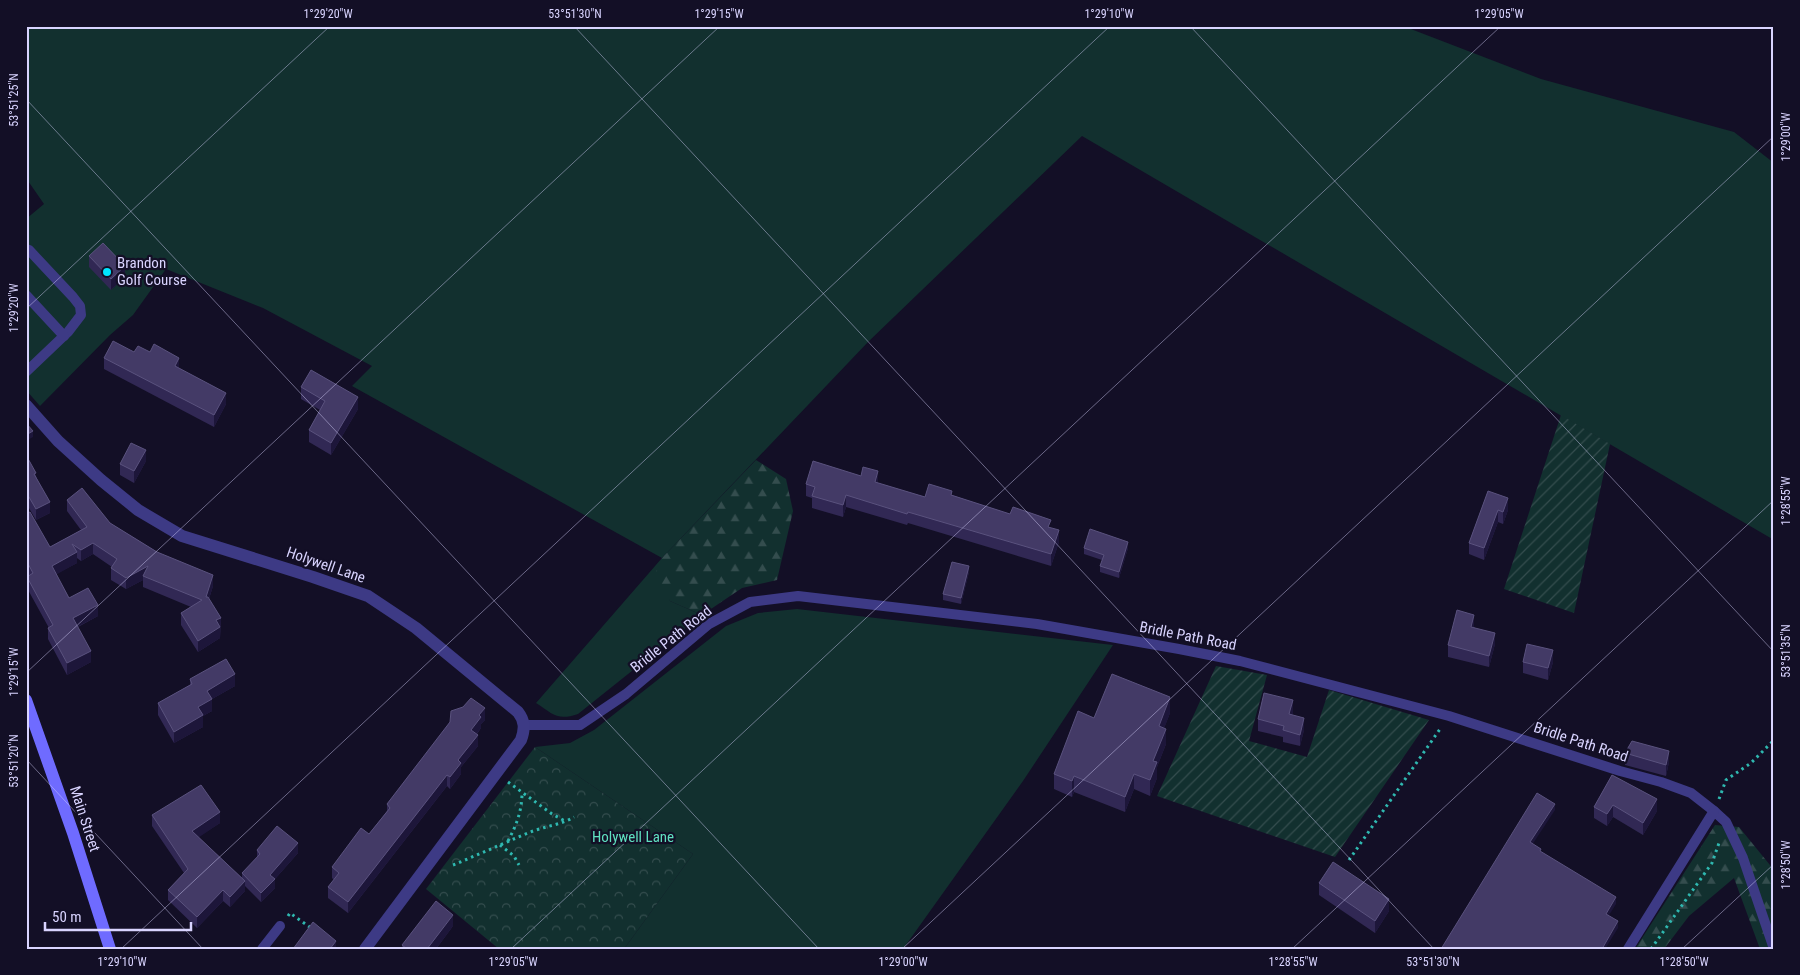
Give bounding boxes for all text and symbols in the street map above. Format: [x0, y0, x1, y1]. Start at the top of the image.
text: 1°29'20"W [303, 7, 353, 21]
text: 53°51'30"N [548, 7, 602, 21]
text: 1°29'15"W [694, 7, 744, 21]
text: 1°29'10"W [1084, 7, 1134, 21]
text: 1°29'05"W [1474, 7, 1524, 21]
text: 53°51'25"N [7, 73, 21, 127]
text: 1°29'00"W [1779, 112, 1793, 162]
place label: Brandon Golf Course [117, 254, 187, 289]
marker: Brandon Golf Course [101, 266, 113, 278]
text: 1°29'20"W [7, 283, 21, 333]
text: 1°28'55"W [1779, 476, 1793, 526]
street label: Holywell Lane [284, 543, 368, 587]
street label: Bridle Path Road [627, 602, 715, 676]
street label: Bridle Path Road [1138, 618, 1238, 654]
text: 53°51'35"N [1779, 624, 1793, 678]
text: 1°29'15"W [7, 647, 21, 697]
street label: Bridle Path Road [1532, 718, 1630, 766]
text: 53°51'20"N [7, 734, 21, 788]
street label: Main Street [66, 784, 104, 854]
park label: Holywell Lane [592, 828, 674, 846]
text: 1°28'50"W [1779, 840, 1793, 890]
scale bar [45, 900, 191, 932]
text: 50 m [52, 908, 82, 926]
text: 1°29'10"W [97, 955, 147, 969]
text: 1°29'05"W [488, 955, 538, 969]
text: 1°29'00"W [878, 955, 928, 969]
text: 1°28'55"W [1268, 955, 1318, 969]
text: 53°51'30"N [1406, 955, 1460, 969]
text: 1°28'50"W [1659, 955, 1709, 969]

